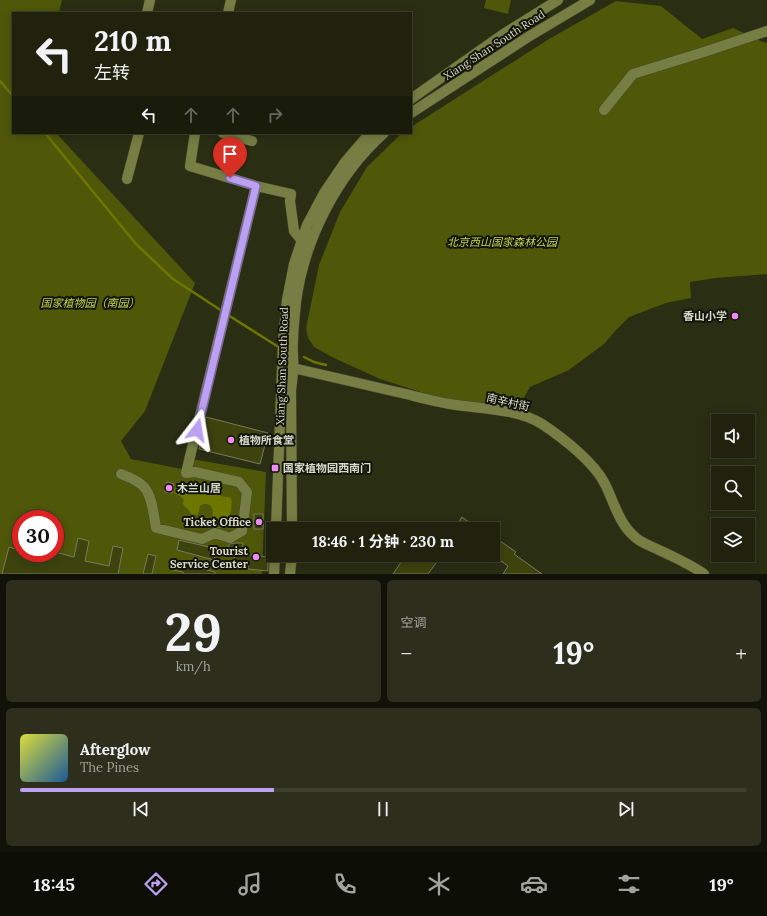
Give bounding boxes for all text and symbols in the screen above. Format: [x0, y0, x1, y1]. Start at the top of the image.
street label: Xiang Shan South Road [441, 7, 548, 83]
text: 210 m [94, 23, 171, 59]
icon: left [28, 28, 80, 80]
text: 左转 [94, 61, 130, 84]
icon: left [138, 104, 160, 126]
icon: ahead [180, 104, 202, 126]
icon: ahead [222, 104, 244, 126]
icon: right [264, 104, 286, 126]
pin [213, 137, 247, 178]
icon: arrive [219, 143, 241, 165]
park label: 北京西山国家森林公园 [447, 235, 559, 249]
park label: 国家植物园（南园） [41, 296, 140, 310]
street label: Xiang Shan South Road [273, 306, 291, 425]
place label: 香山小学 [683, 309, 727, 323]
marker: 香山小学 [730, 311, 740, 321]
street label: 南辛村街 [485, 390, 531, 414]
position arrow [176, 409, 218, 451]
map controls [711, 414, 755, 562]
button: sound [711, 414, 755, 458]
place label: 植物所食堂 [239, 433, 294, 447]
marker: 植物所食堂 [226, 435, 236, 445]
place label: 国家植物园西南门 [283, 461, 371, 475]
marker: 国家植物园西南门 [270, 463, 280, 473]
button: search [711, 466, 755, 510]
place label: 木兰山居 [177, 481, 221, 495]
marker: 木兰山居 [164, 483, 174, 493]
speed limit sign: 30 [12, 510, 64, 562]
place label: Ticket Office [184, 515, 251, 529]
marker: Ticket Office [254, 517, 264, 527]
button: layers [711, 518, 755, 562]
text: 18:46 · 1 分钟 · 230 m [312, 532, 454, 551]
place label: Tourist Service Center [170, 544, 249, 571]
marker: Tourist Service Center [251, 552, 261, 562]
text: 29 [164, 599, 222, 665]
text: 空调 [401, 614, 427, 631]
text: 19° [553, 634, 594, 672]
text: − [401, 639, 412, 667]
text: + [735, 639, 747, 667]
text: km/h [176, 658, 211, 675]
text: Afterglow [80, 740, 150, 759]
text: The Pines [80, 759, 139, 776]
icon: previous [130, 798, 152, 820]
icon: pause [372, 798, 394, 820]
icon: next [615, 798, 637, 820]
icon: directions [142, 870, 170, 898]
icon: music [236, 870, 264, 898]
icon: phone [331, 870, 359, 898]
icon: climate [425, 870, 453, 898]
icon: car [520, 870, 548, 898]
icon: filters [615, 870, 643, 898]
text: 18:45 [33, 873, 75, 896]
text: 19° [709, 873, 734, 896]

